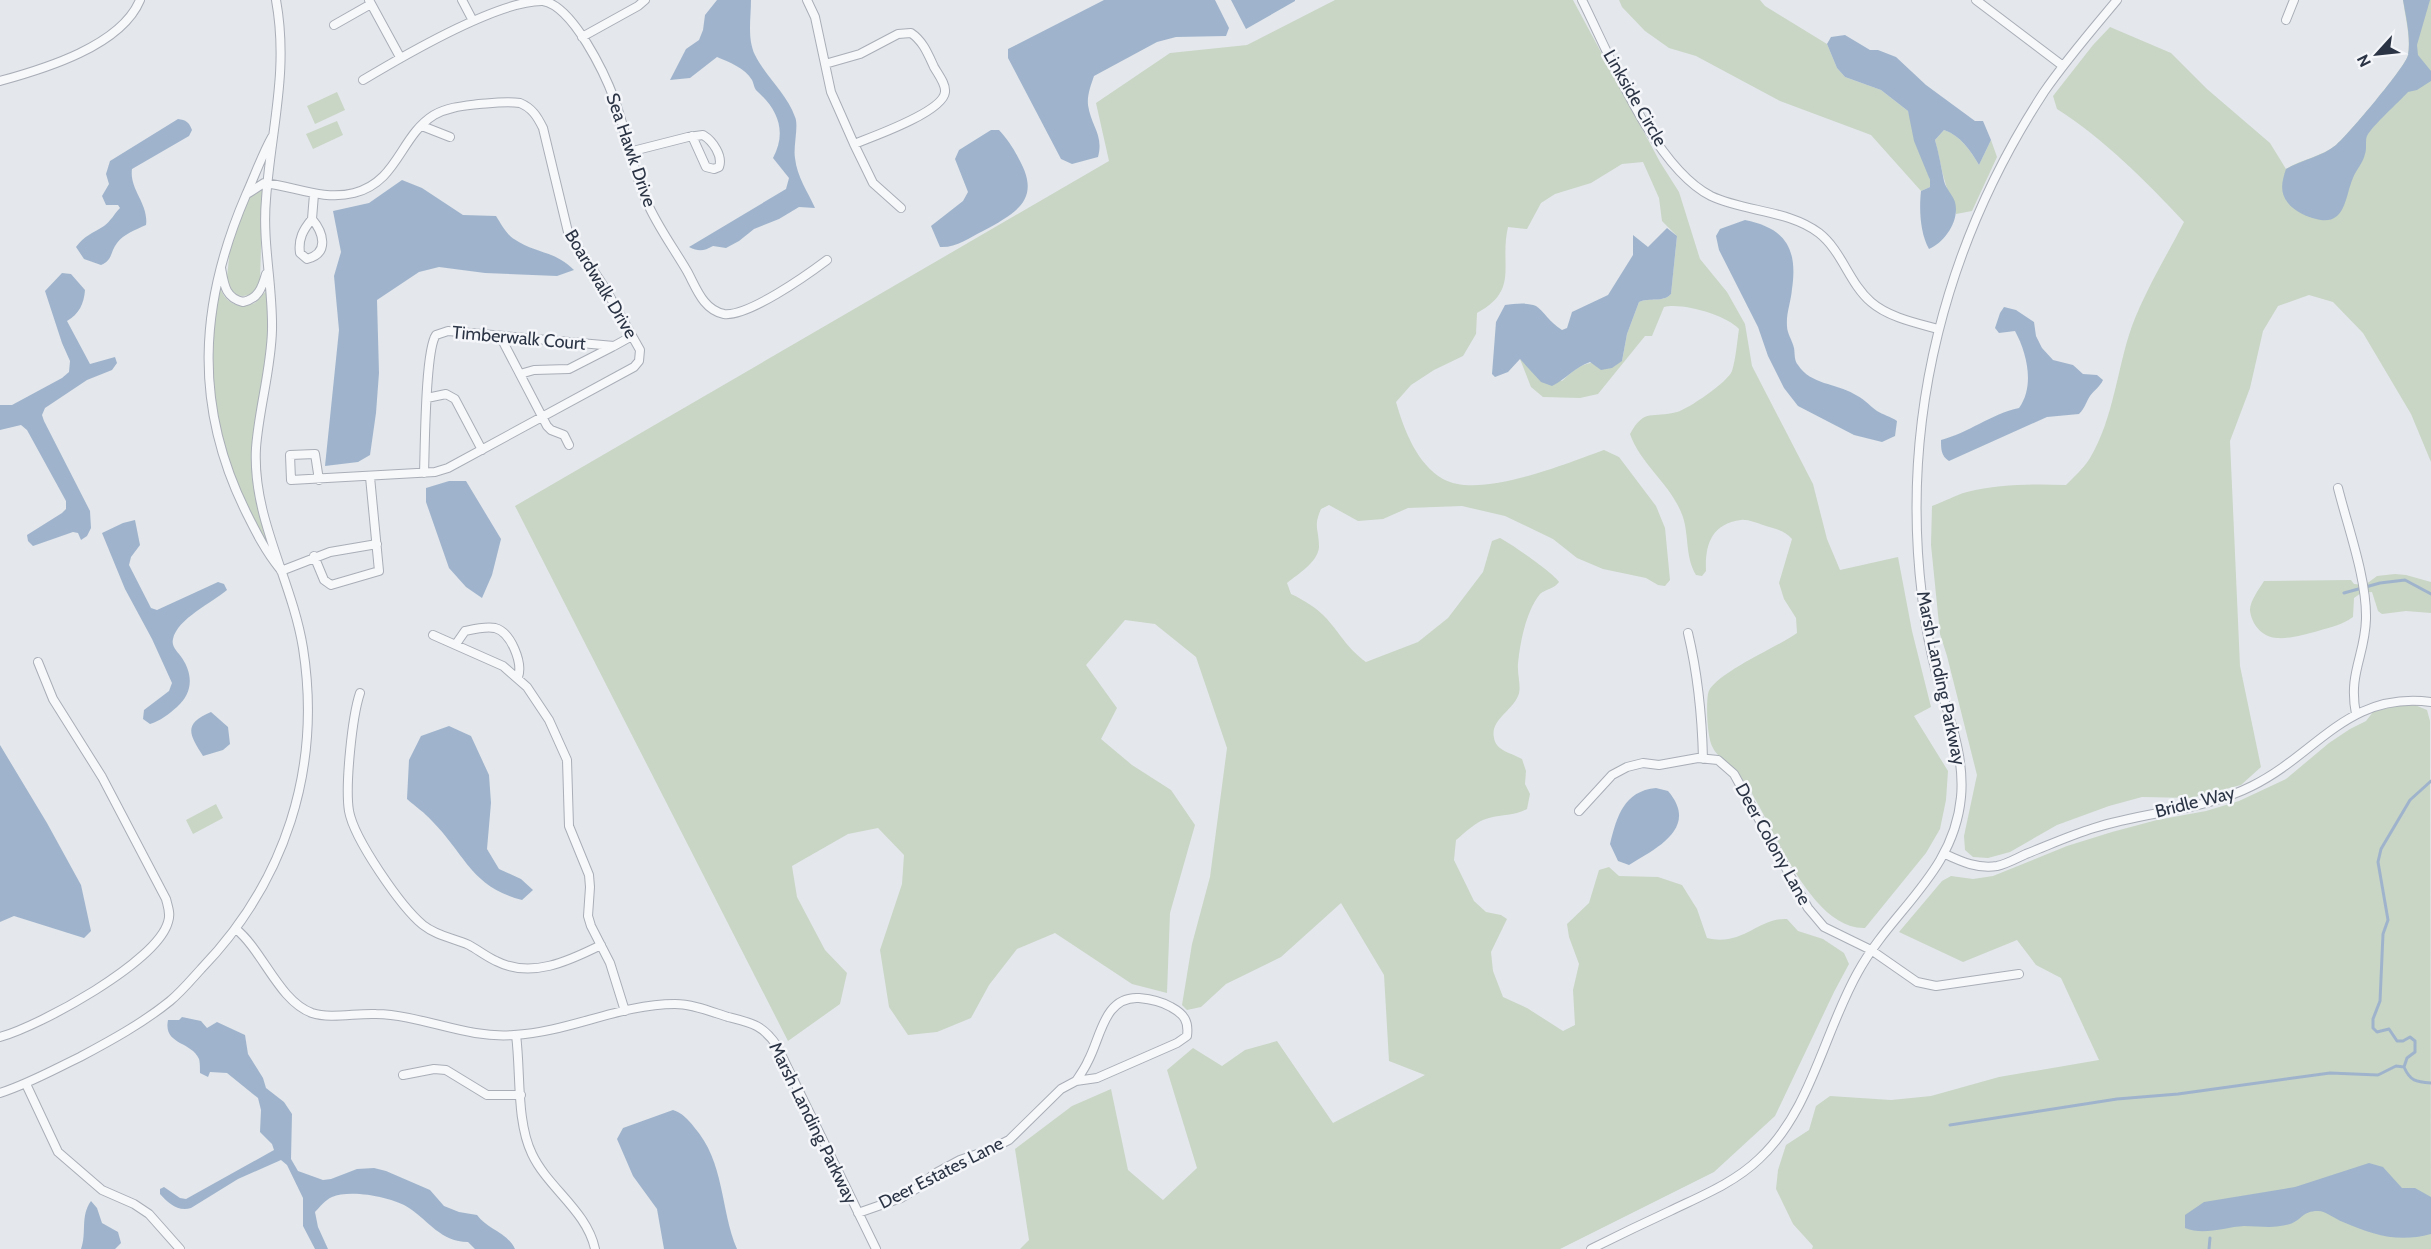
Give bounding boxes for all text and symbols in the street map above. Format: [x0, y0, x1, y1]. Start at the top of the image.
north arrow [2347, 24, 2407, 84]
street label: Linkside Circle [1598, 46, 1672, 150]
text: N [2353, 51, 2375, 70]
street label: Sea Hawk Drive [601, 90, 661, 210]
street label: Boardwalk Drive [560, 226, 642, 342]
street label: Timberwalk Court [451, 321, 587, 355]
street label: Marsh Landing Parkway [1912, 589, 1970, 767]
street label: Deer Colony Lane [1730, 779, 1816, 909]
street label: Bridle Way [2153, 781, 2237, 823]
street label: Marsh Landing Parkway [764, 1038, 862, 1208]
street label: Deer Estates Lane [875, 1132, 1007, 1214]

